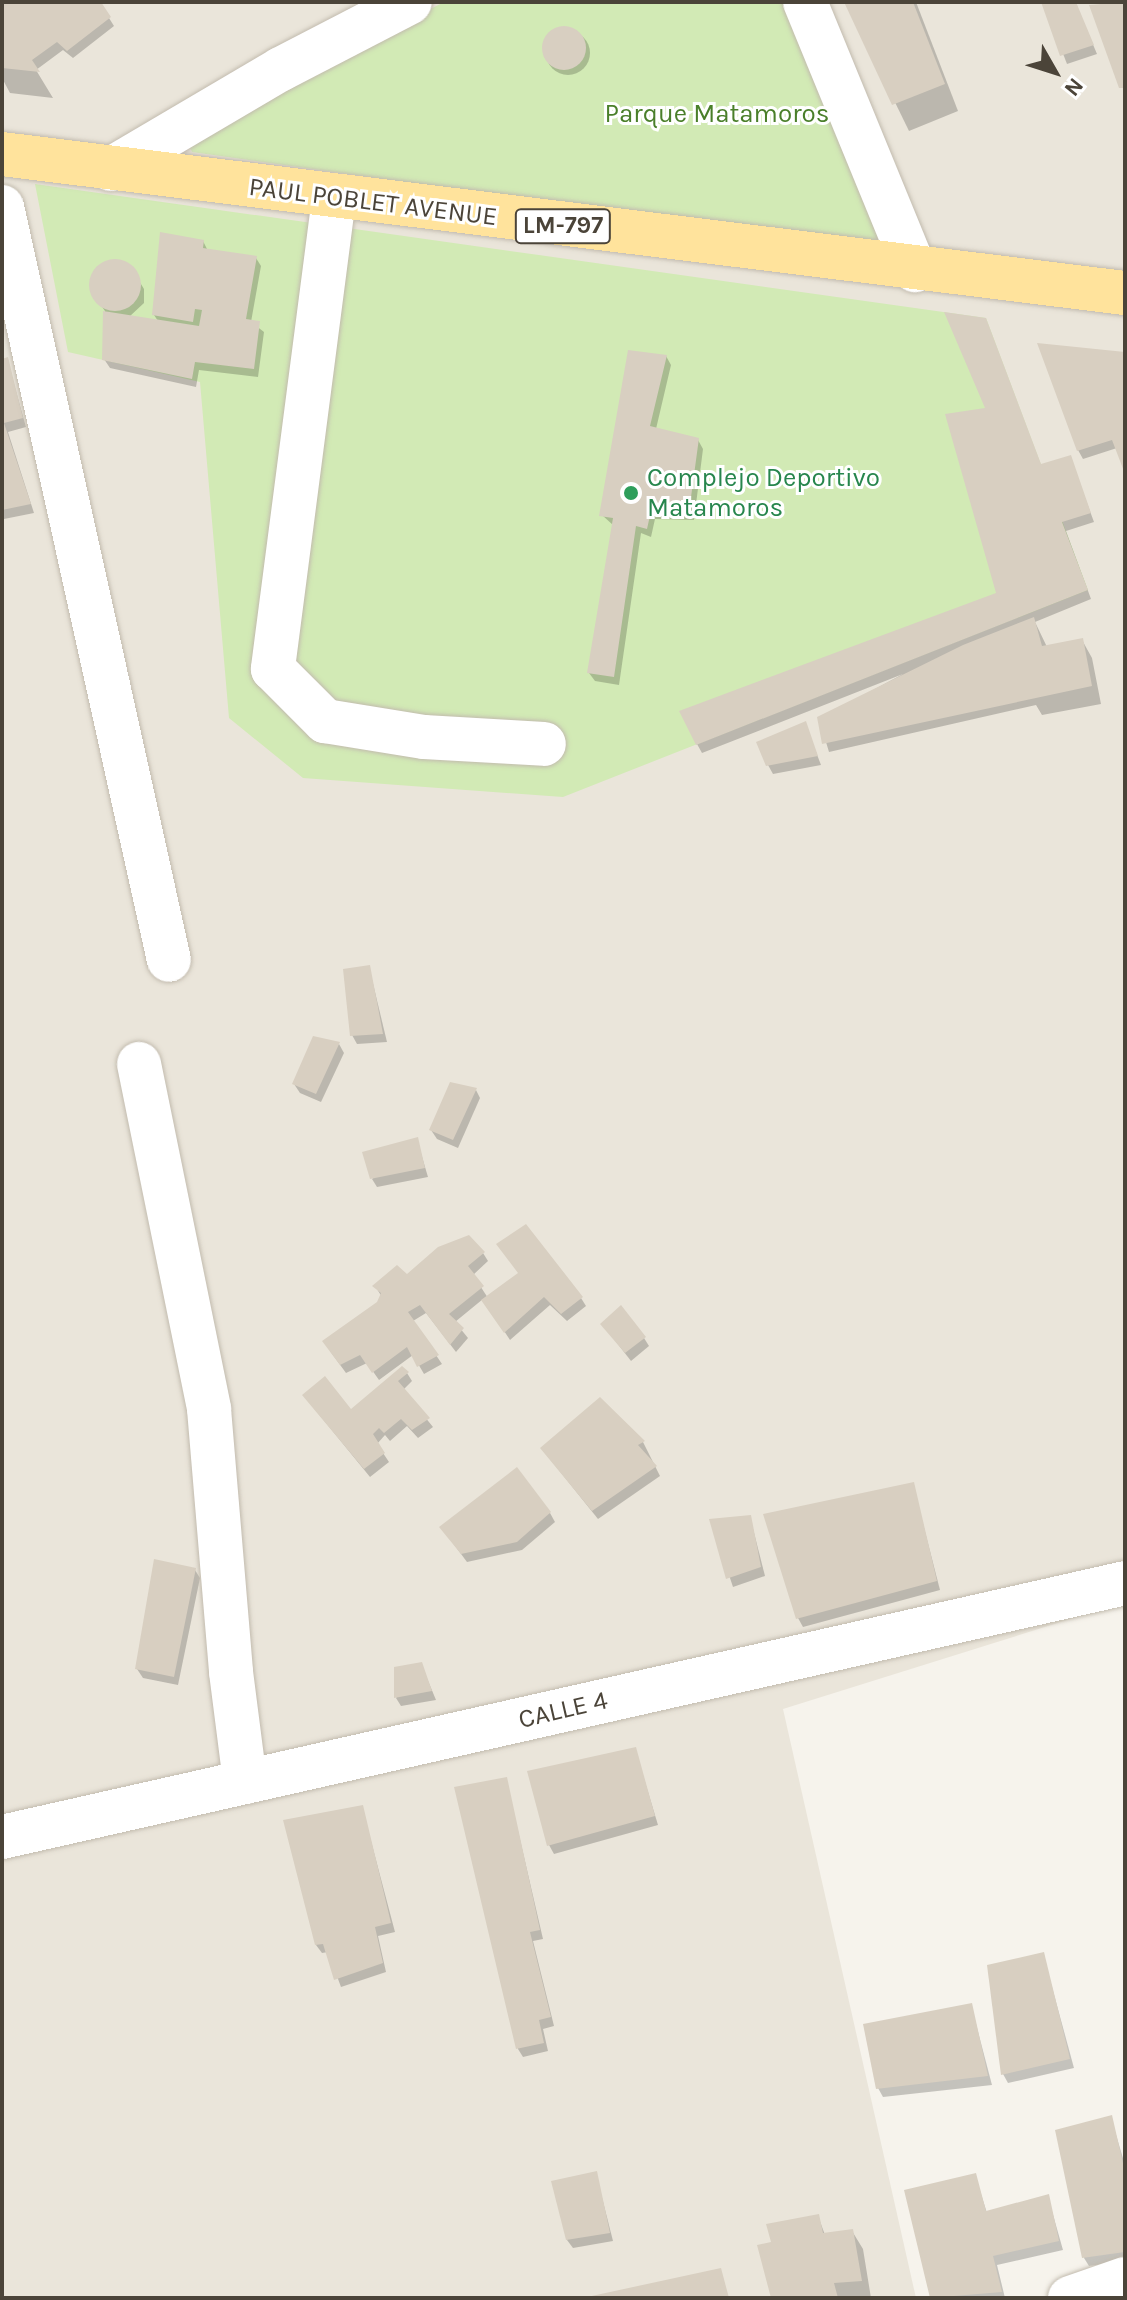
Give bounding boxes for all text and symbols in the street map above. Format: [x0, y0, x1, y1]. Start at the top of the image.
north arrow [1015, 32, 1095, 112]
text: N [1059, 73, 1089, 101]
park label: Parque Matamoros [605, 98, 829, 130]
street label: PAUL POBLET AVENUE [247, 171, 499, 233]
road number: LM-797 [513, 206, 613, 246]
place label: Complejo Deportivo Matamoros [647, 462, 880, 524]
marker: Complejo Deportivo Matamoros [622, 484, 640, 502]
street label: CALLE 4 [515, 1685, 611, 1735]

